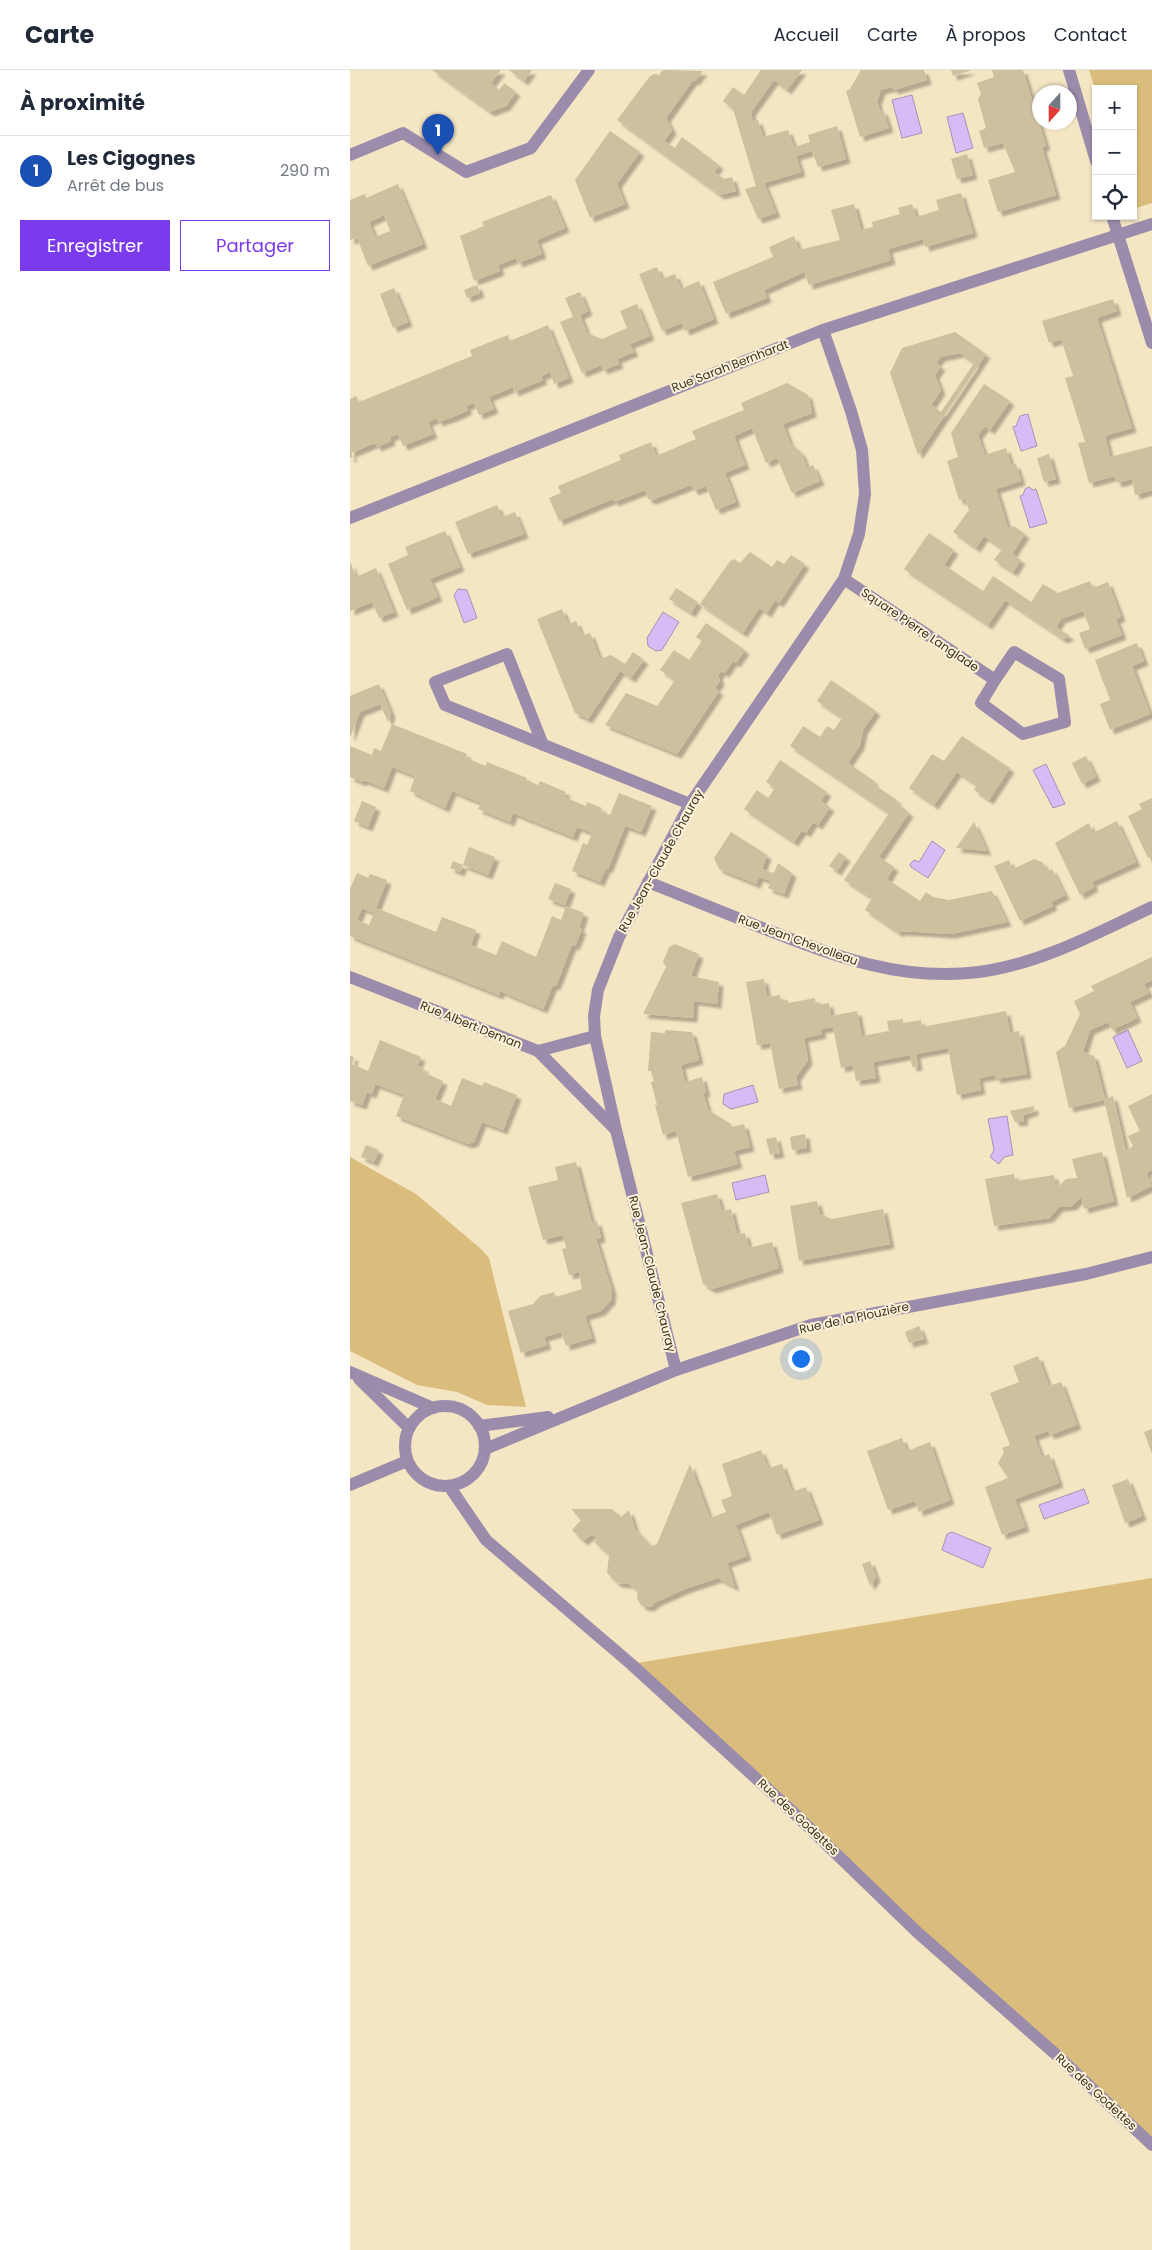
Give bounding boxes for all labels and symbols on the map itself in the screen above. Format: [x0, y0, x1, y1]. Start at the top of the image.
north arrow [1032, 85, 1077, 130]
pin: 1 [422, 114, 454, 155]
street label: Rue Sarah Bernhardt [669, 335, 791, 396]
street label: Square Pierre Langlade [858, 584, 983, 675]
street label: Rue Jean-Claude Chauray [614, 786, 707, 935]
street label: Rue Jean Chevolleau [736, 910, 860, 969]
street label: Rue Albert Deman [418, 996, 525, 1053]
street label: Rue Jean-Claude Chauray [625, 1194, 680, 1354]
street label: Rue de la Plouzière [798, 1298, 910, 1337]
your location [788, 1346, 814, 1372]
street label: Rue des Godettes [754, 1774, 843, 1859]
street label: Rue des Godettes [1052, 2049, 1141, 2134]

